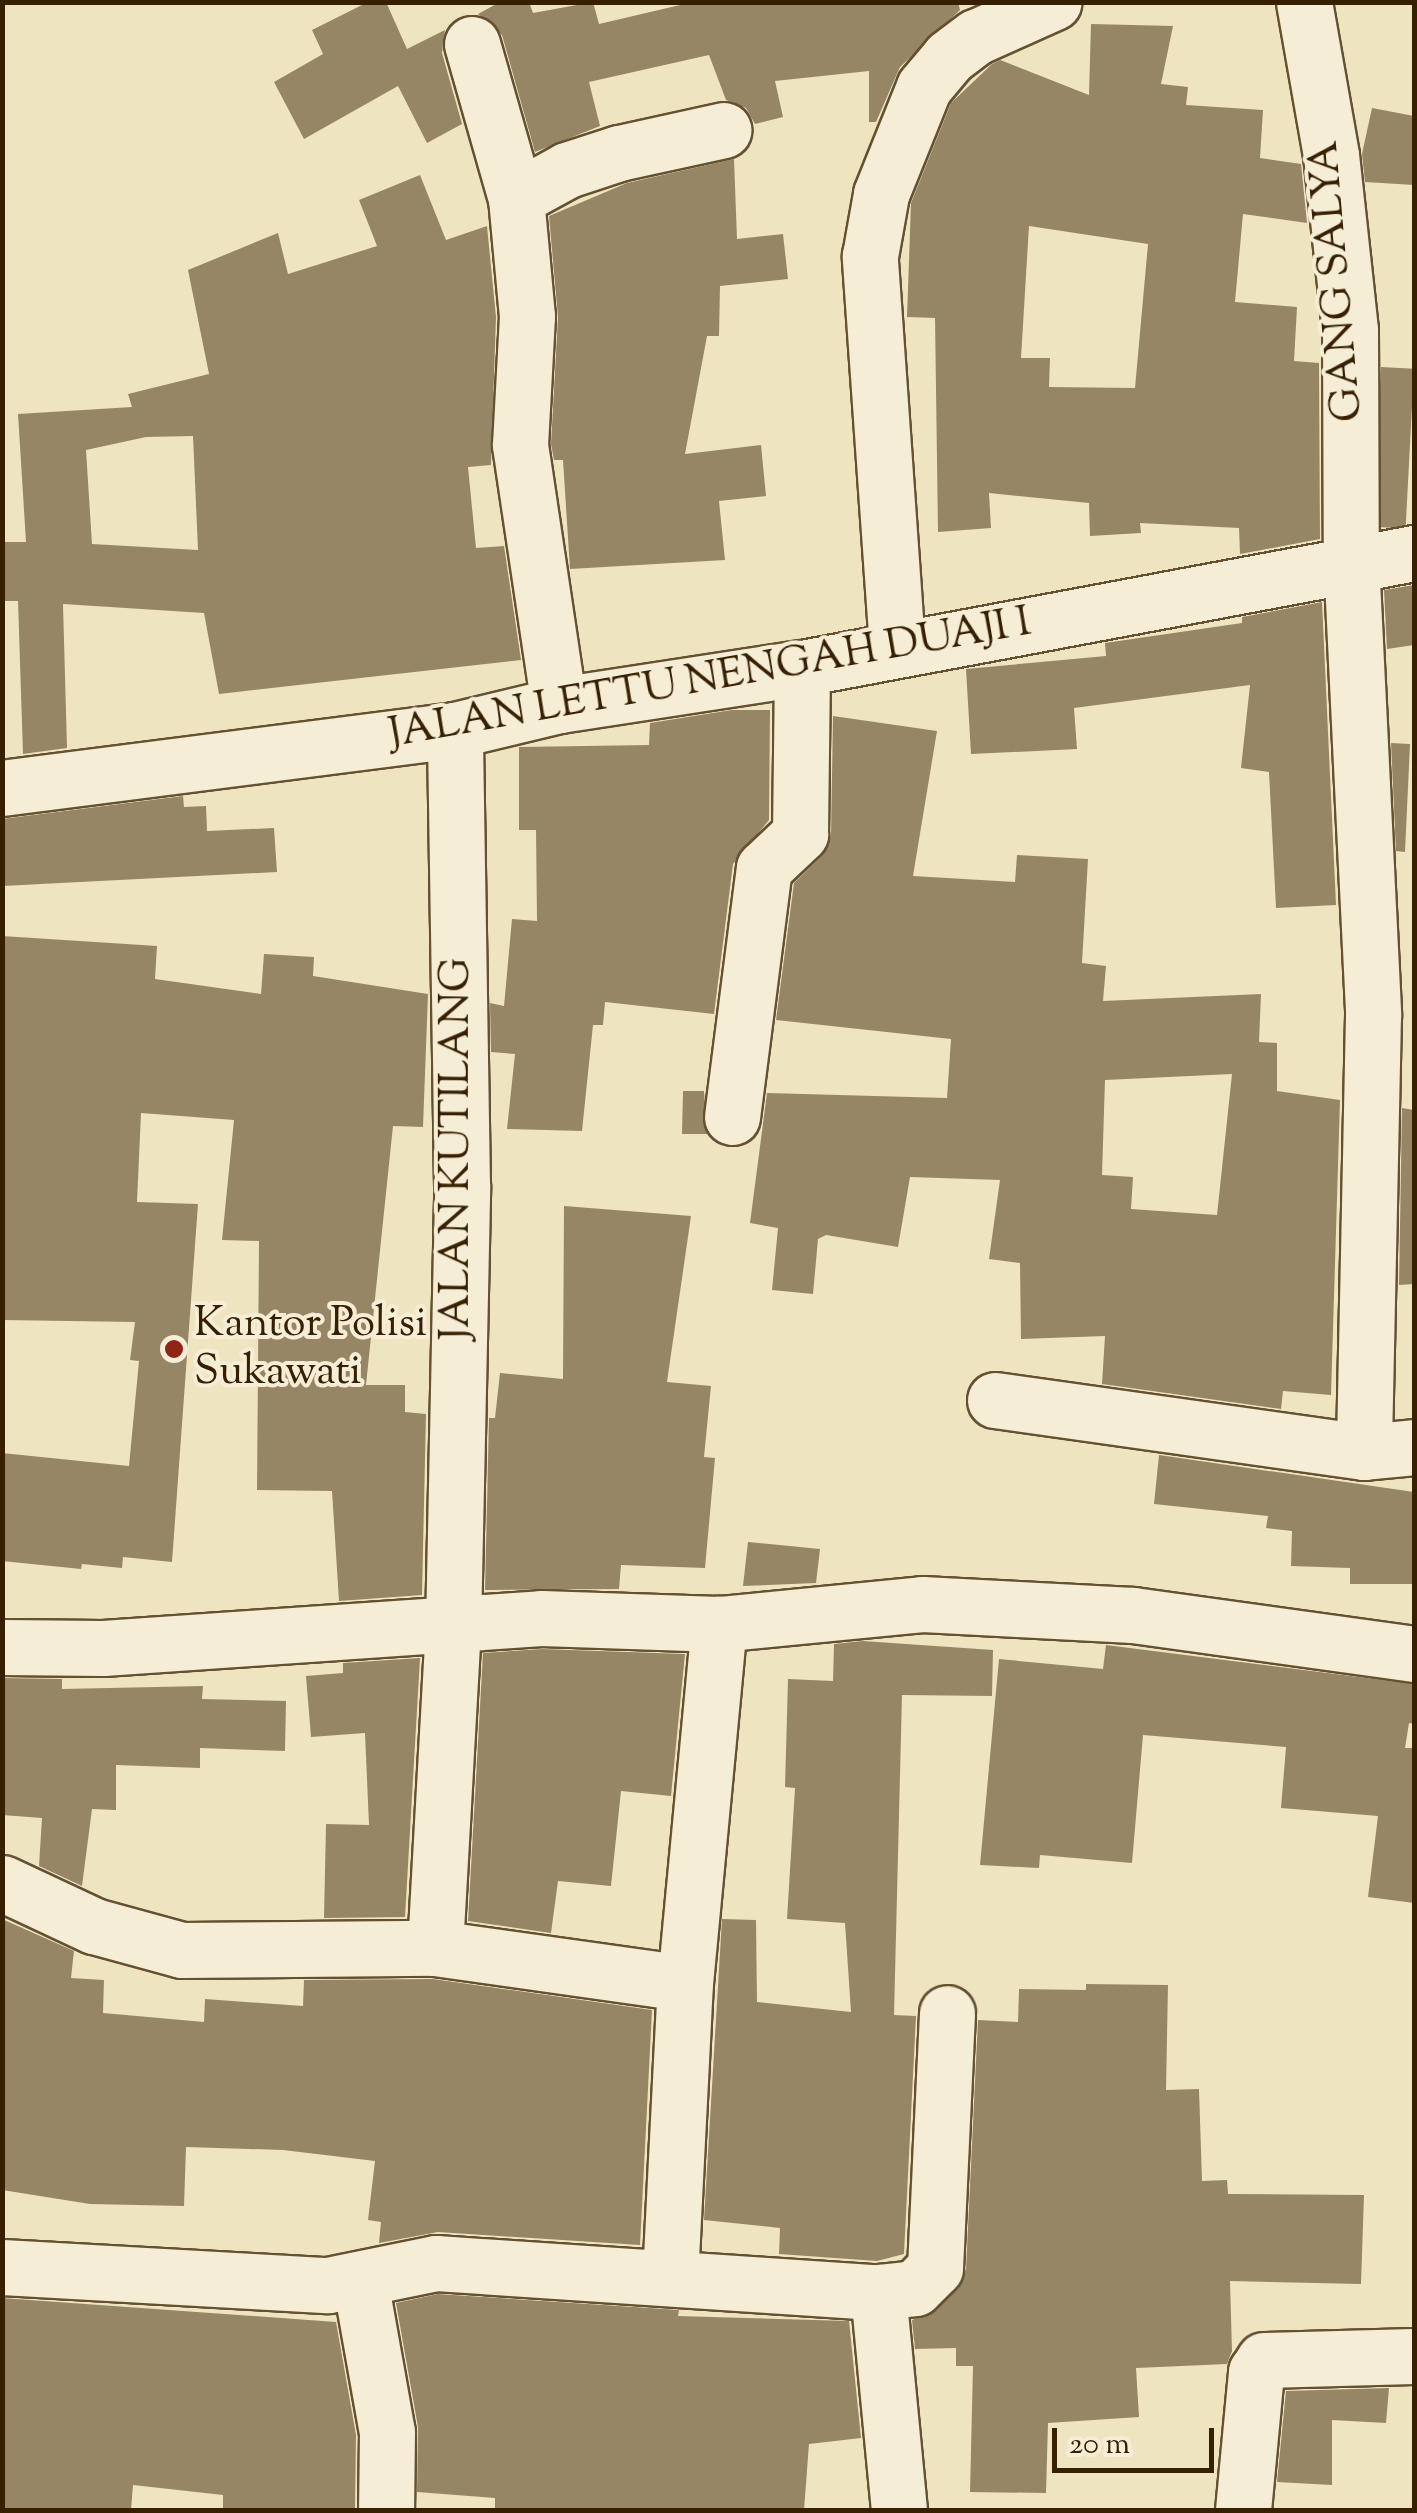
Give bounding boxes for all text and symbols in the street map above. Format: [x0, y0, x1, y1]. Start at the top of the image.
street label: GANG SALYA [1301, 138, 1375, 424]
street label: JALAN LETTU NENGAH DUAJI I [385, 599, 1035, 761]
street label: JALAN KUTILANG [433, 958, 483, 1340]
place label: Kantor Polisi Sukawati [194, 1300, 427, 1398]
marker: Kantor Polisi Sukawati [163, 1338, 185, 1360]
scale bar [1057, 2408, 1220, 2470]
text: 20 m [1069, 2424, 1130, 2467]

